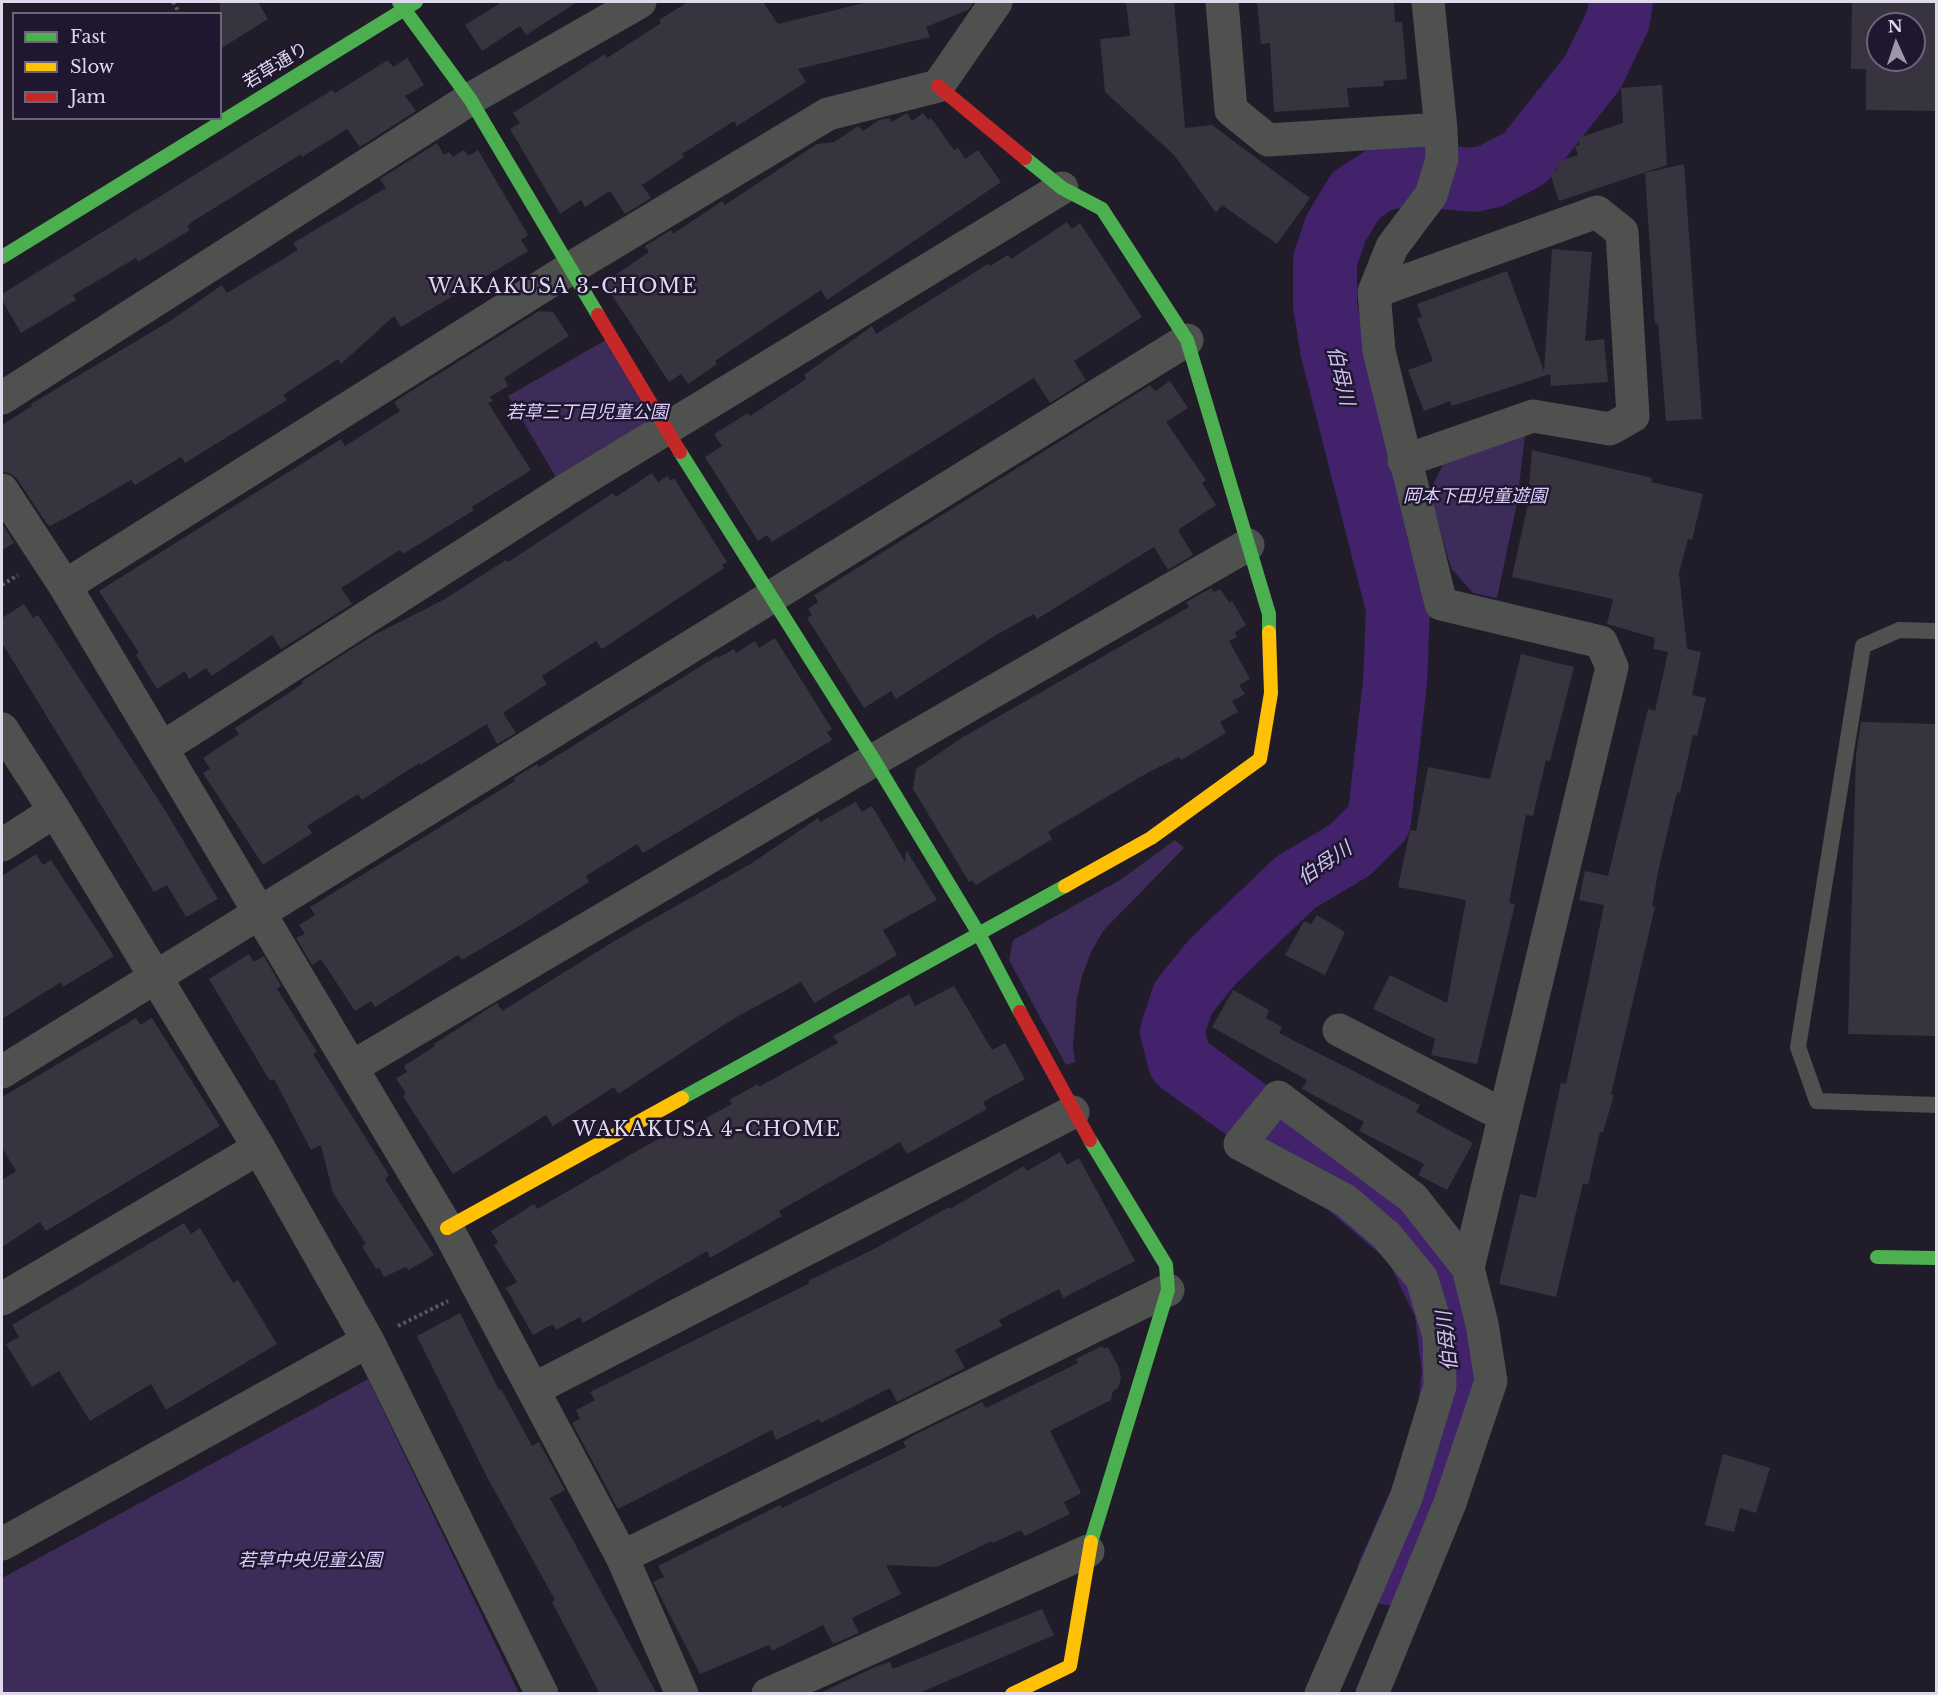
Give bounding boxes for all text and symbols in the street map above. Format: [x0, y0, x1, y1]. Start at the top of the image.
legend [12, 12, 222, 120]
north arrow [1866, 12, 1926, 72]
text: N [1887, 16, 1903, 36]
text: Fast [70, 26, 106, 48]
street label: 若草通り [240, 38, 312, 94]
text: Slow [70, 56, 114, 78]
text: Jam [70, 86, 106, 108]
district label: WAKAKUSA 3-CHOME [428, 275, 698, 299]
water label: 伯母川 [1322, 344, 1358, 408]
park label: 若草三丁目児童公園 [506, 402, 668, 424]
park label: 岡本下田児童遊園 [1403, 486, 1547, 508]
water label: 伯母川 [1293, 837, 1357, 891]
district label: WAKAKUSA 4-CHOME [572, 1118, 842, 1142]
water label: 伯母川 [1433, 1310, 1463, 1372]
park label: 若草中央児童公園 [238, 1550, 382, 1572]

